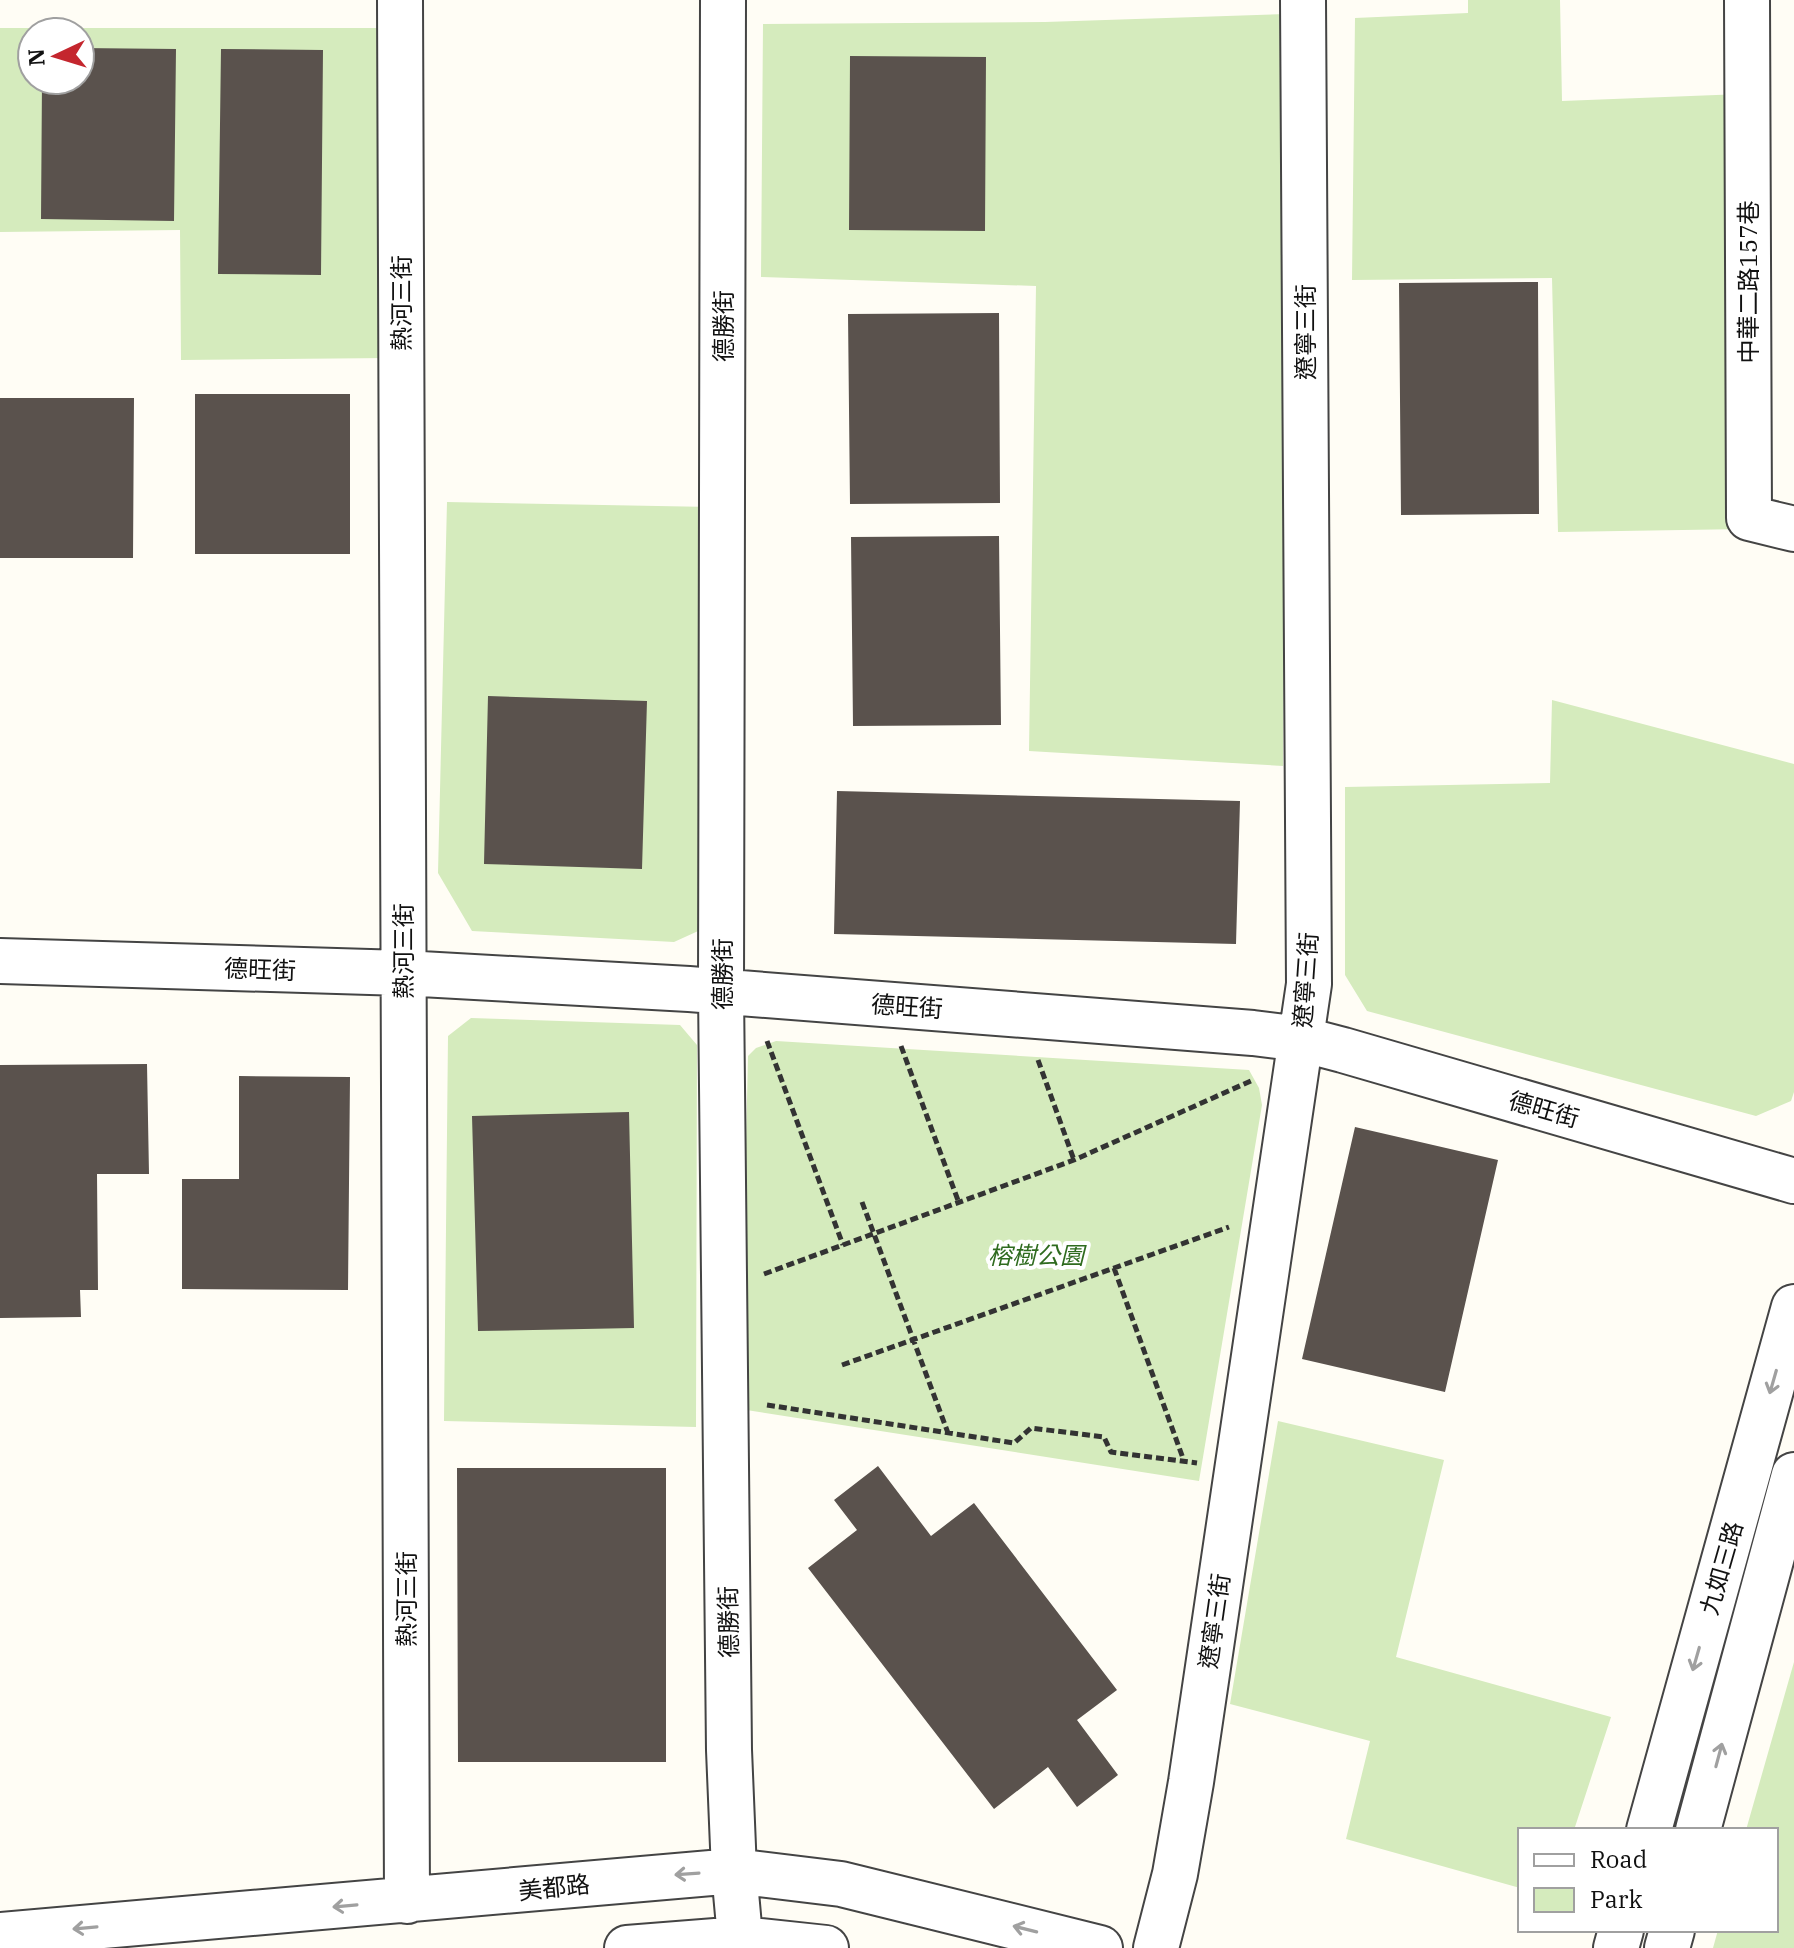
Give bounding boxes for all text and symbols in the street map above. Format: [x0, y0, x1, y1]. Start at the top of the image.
north arrow [16, 16, 96, 96]
text: N [20, 48, 51, 67]
street label: 中華二路157巷 [1732, 200, 1764, 364]
street label: 熱河三街 [385, 255, 417, 351]
street label: 遼寧三街 [1289, 284, 1321, 380]
street label: 德勝街 [707, 290, 739, 362]
street label: 熱河三街 [387, 903, 419, 999]
street label: 遼寧三街 [1286, 931, 1324, 1029]
street label: 德勝街 [706, 938, 738, 1010]
street label: 德旺街 [223, 952, 297, 986]
street label: 德旺街 [870, 988, 944, 1024]
street label: 德旺街 [1505, 1084, 1583, 1134]
park label: 榕樹公園 [988, 1239, 1087, 1271]
one-way arrow [1765, 1368, 1780, 1394]
street label: 九如三路 [1692, 1517, 1750, 1619]
street label: 熱河三街 [390, 1551, 422, 1647]
street label: 遼寧三街 [1191, 1571, 1237, 1671]
street label: 德勝街 [711, 1586, 745, 1658]
one-way arrow [1688, 1646, 1703, 1672]
one-way arrow [1712, 1742, 1727, 1768]
legend [1518, 1828, 1778, 1932]
text: Road [1590, 1843, 1647, 1875]
street label: 美都路 [517, 1867, 591, 1907]
one-way arrow [674, 1867, 701, 1882]
text: Park [1590, 1883, 1642, 1915]
one-way arrow [332, 1899, 358, 1914]
one-way arrow [72, 1921, 99, 1936]
one-way arrow [1012, 1921, 1038, 1936]

